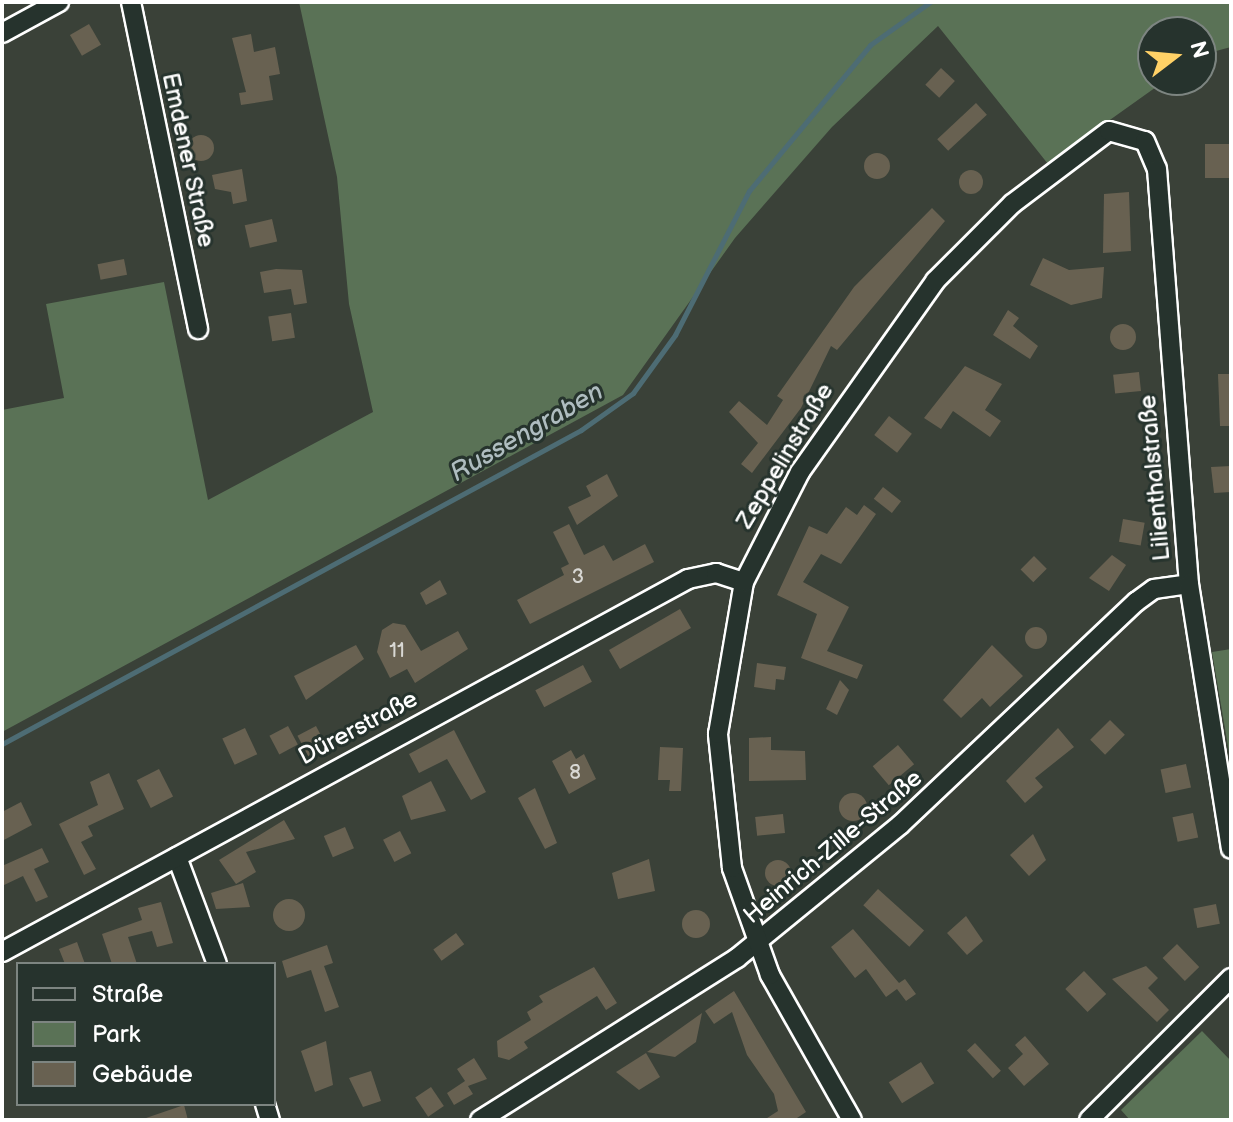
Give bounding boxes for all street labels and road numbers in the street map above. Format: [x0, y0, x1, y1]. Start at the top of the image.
street label: Emdener Straße [155, 70, 221, 250]
street label: Zeppelinstraße [730, 378, 840, 534]
street label: Lilienthalstraße [1133, 394, 1177, 562]
street label: Dürerstraße [294, 685, 422, 771]
street label: Heinrich-Zille-Straße [738, 764, 928, 930]

